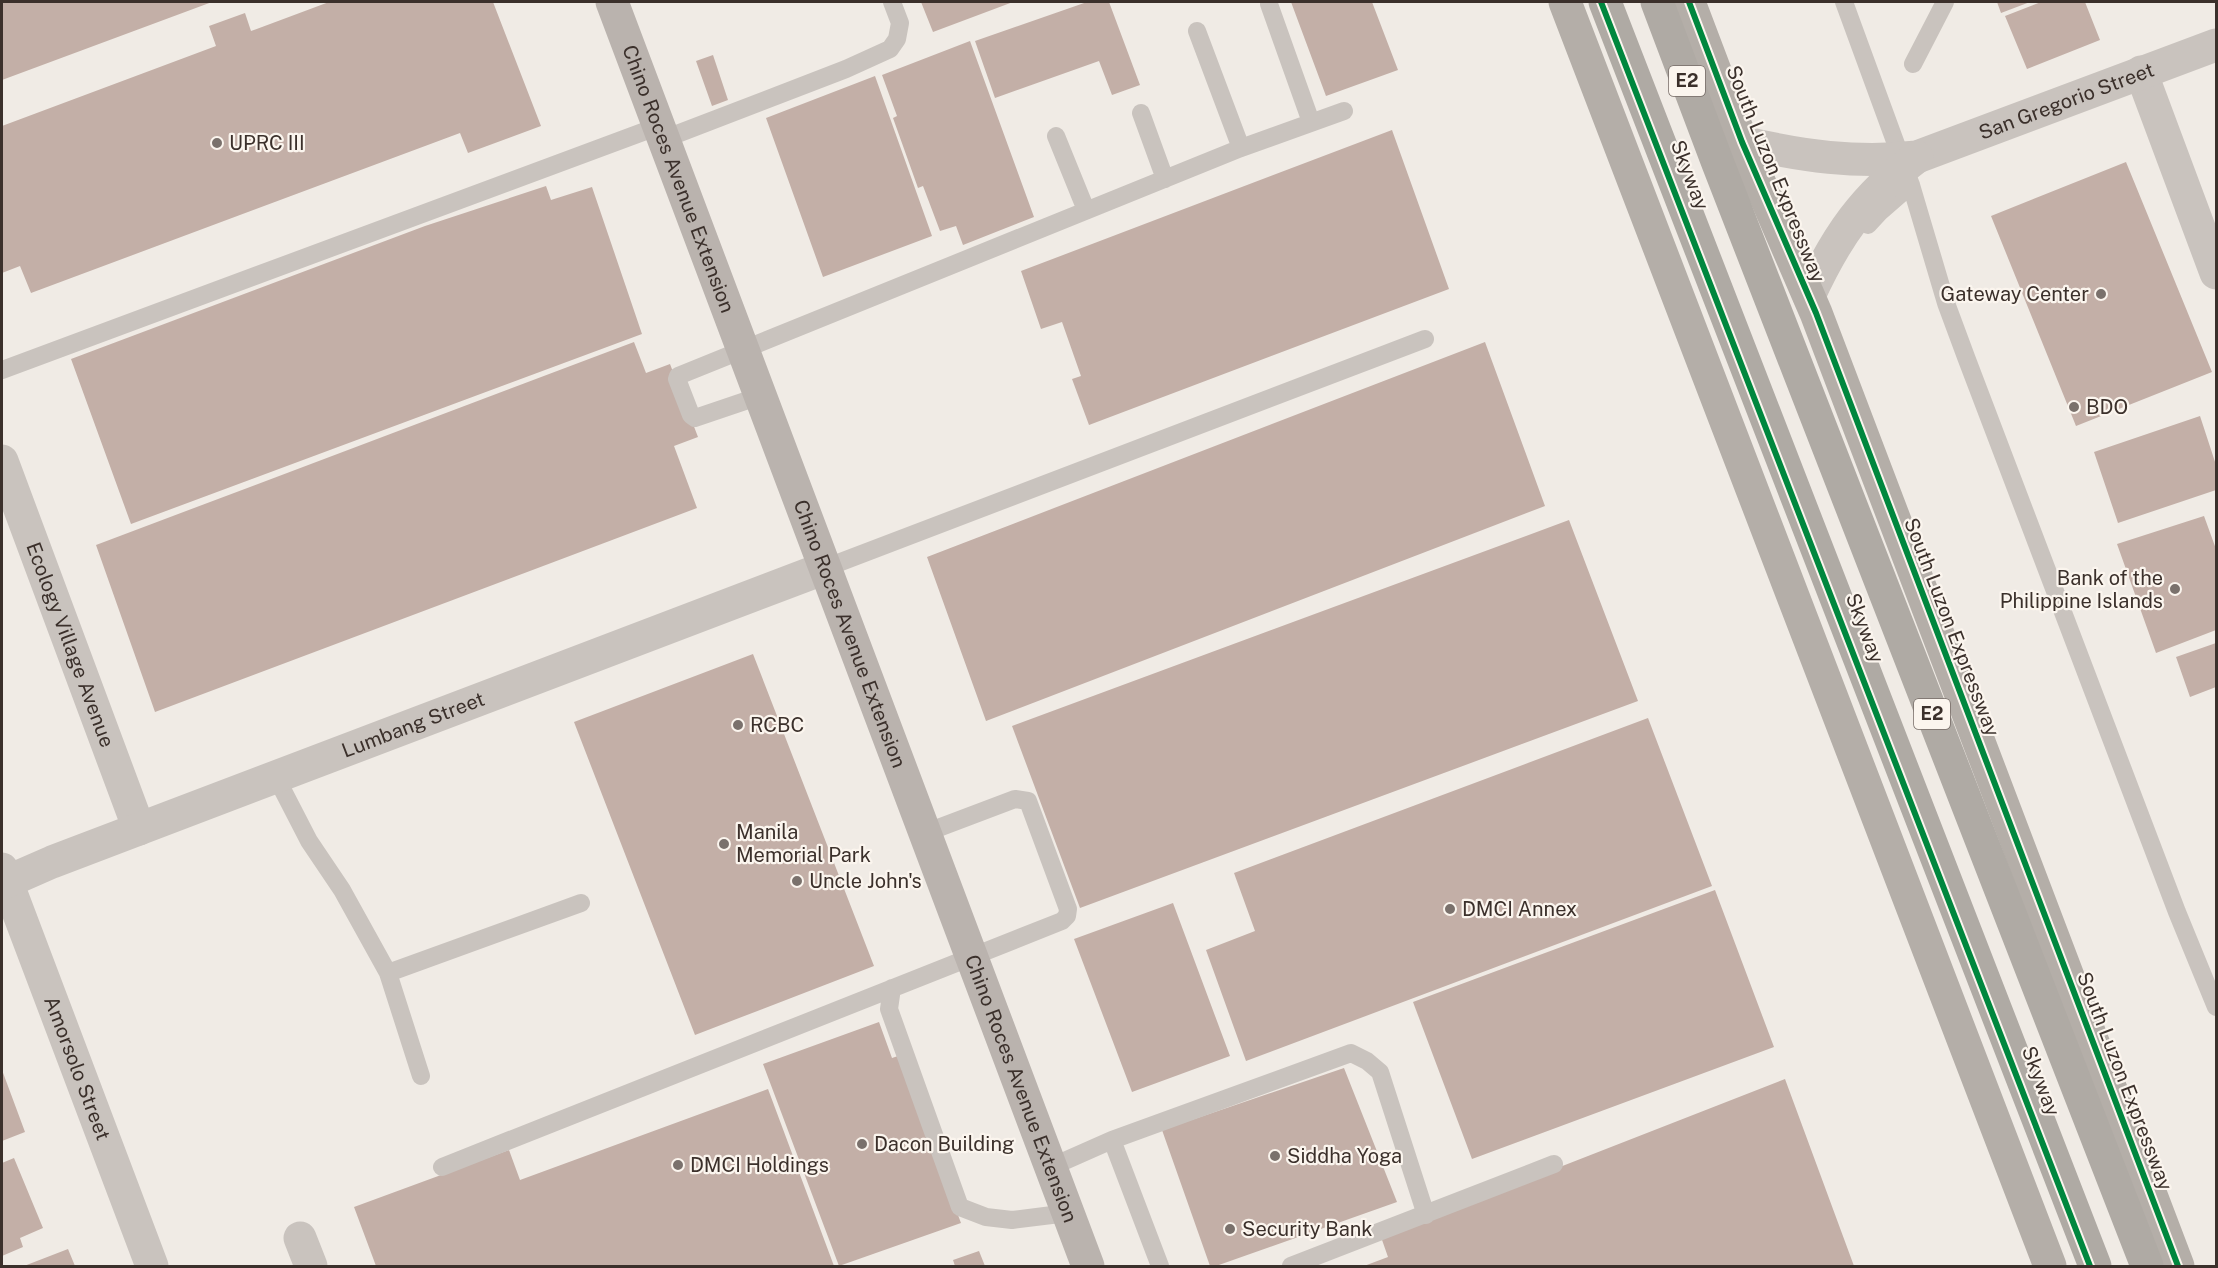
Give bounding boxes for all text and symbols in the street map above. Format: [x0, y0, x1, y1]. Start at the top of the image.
street label: Chino Roces Avenue Extension [617, 42, 740, 316]
street label: San Gregorio Street [1975, 57, 2157, 145]
street label: South Luzon Expressway [1721, 62, 1831, 286]
road number: E2 [1669, 66, 1705, 96]
place label: UPRC III [229, 131, 305, 155]
marker: UPRC III [210, 136, 224, 150]
street label: Skyway [1666, 137, 1714, 213]
place label: Gateway Center [1941, 282, 2089, 306]
marker: Gateway Center [2094, 287, 2108, 301]
place label: BDO [2086, 395, 2128, 419]
marker: BDO [2067, 400, 2081, 414]
street label: Chino Roces Avenue Extension [789, 496, 911, 771]
street label: South Luzon Expressway [1899, 514, 2005, 740]
street label: Ecology Village Avenue [21, 539, 119, 751]
place label: Bank of the Philippine Islands [2000, 566, 2163, 613]
marker: Bank of the Philippine Islands [2168, 582, 2182, 596]
street label: Skyway [1841, 590, 1889, 666]
street label: Lumbang Street [338, 687, 488, 763]
road number: E2 [1914, 699, 1950, 729]
place label: RCBC [750, 713, 804, 737]
marker: RCBC [731, 718, 745, 732]
place label: Manila Memorial Park [736, 820, 871, 867]
marker: Manila Memorial Park [717, 837, 731, 851]
place label: Uncle John's [809, 869, 922, 893]
marker: Uncle John's [790, 874, 804, 888]
place label: DMCI Annex [1462, 897, 1577, 921]
marker: DMCI Annex [1443, 902, 1457, 916]
street label: Chino Roces Avenue Extension [960, 951, 1082, 1226]
street label: South Luzon Expressway [2072, 968, 2178, 1194]
street label: Amorsolo Street [39, 993, 115, 1144]
street label: Skyway [2017, 1043, 2065, 1119]
place label: Dacon Building [874, 1132, 1014, 1156]
marker: Dacon Building [855, 1137, 869, 1151]
place label: Siddha Yoga [1287, 1144, 1402, 1168]
marker: Siddha Yoga [1268, 1149, 1282, 1163]
place label: DMCI Holdings [690, 1153, 829, 1177]
marker: DMCI Holdings [671, 1158, 685, 1172]
place label: Security Bank [1242, 1217, 1373, 1241]
marker: Security Bank [1223, 1222, 1237, 1236]

